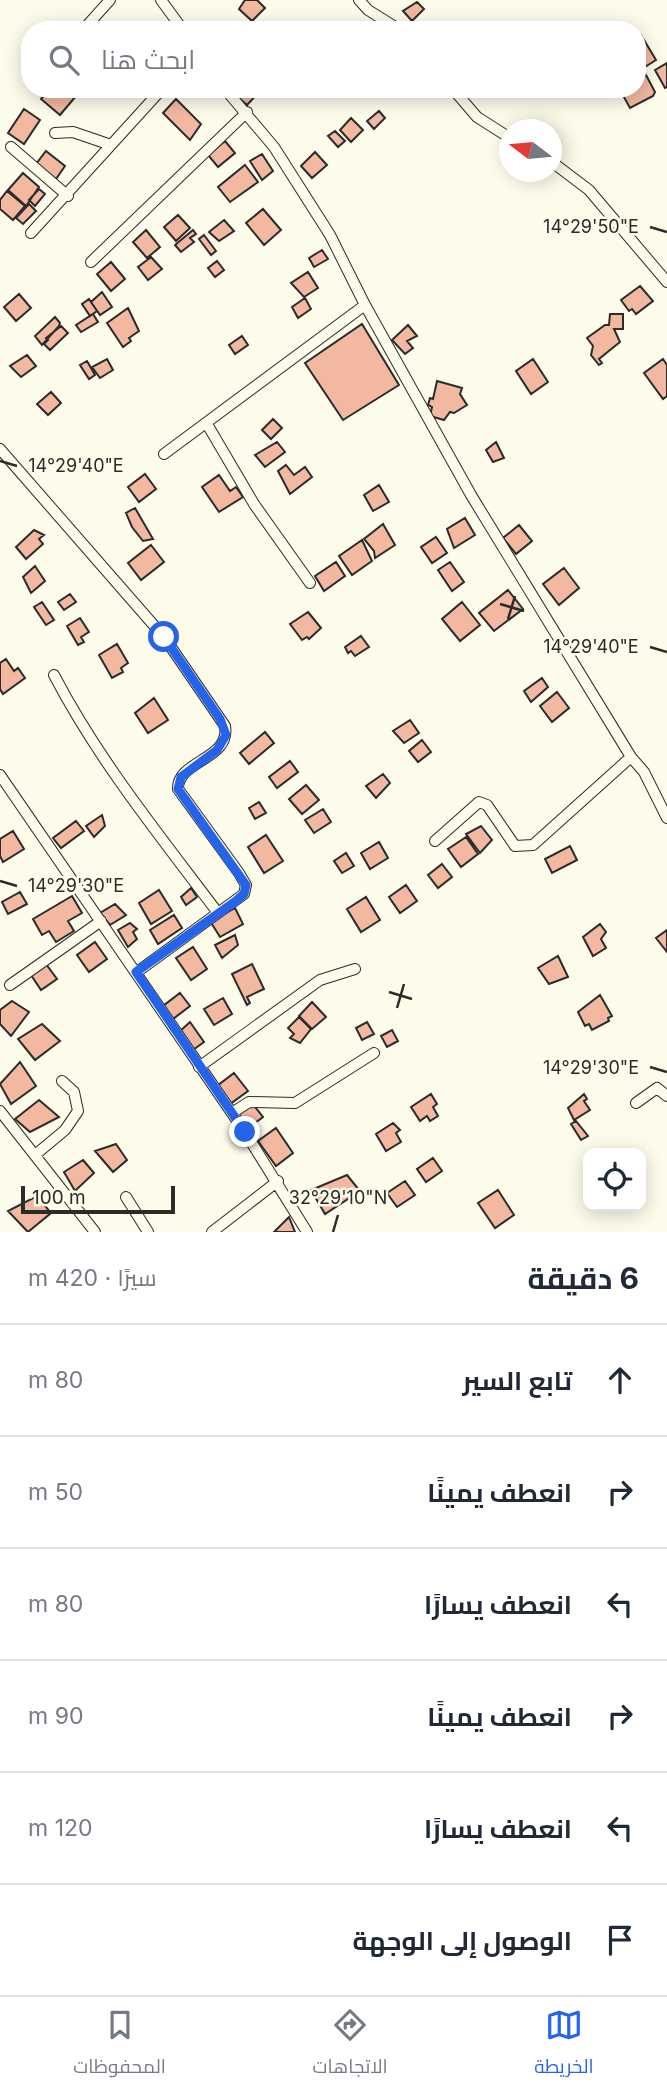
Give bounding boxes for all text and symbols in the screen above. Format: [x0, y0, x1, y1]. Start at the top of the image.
search box [21, 21, 646, 98]
icon: search [45, 41, 83, 79]
text: ابحث هنا [101, 44, 195, 75]
north arrow [499, 119, 562, 182]
text: 14°29'50"E [543, 216, 639, 237]
text: 14°29'40"E [28, 455, 124, 476]
route start [148, 621, 179, 652]
text: 14°29'40"E [543, 636, 639, 657]
text: 14°29'30"E [28, 875, 124, 896]
text: 14°29'30"E [543, 1057, 639, 1078]
route end [229, 1116, 260, 1147]
map controls [583, 1148, 646, 1211]
button: locate [583, 1148, 646, 1211]
scale bar [21, 1183, 175, 1215]
text: 100 m [32, 1186, 86, 1209]
text: 32°29'10"N [289, 1187, 387, 1208]
text: 6 دقيقة [528, 1260, 639, 1296]
text: سيرًا · 420 m [28, 1264, 156, 1292]
icon: ahead [601, 1361, 639, 1399]
text: تابع السير [462, 1365, 572, 1396]
text: 80 m [28, 1366, 83, 1394]
icon: right [601, 1473, 639, 1511]
text: انعطف يمينًا [427, 1477, 572, 1508]
text: 50 m [28, 1478, 83, 1506]
icon: left [601, 1585, 639, 1623]
text: انعطف يسارًا [424, 1589, 572, 1620]
text: 80 m [28, 1590, 83, 1618]
icon: right [601, 1697, 639, 1735]
text: انعطف يمينًا [427, 1701, 572, 1732]
text: 90 m [28, 1702, 83, 1730]
icon: left [601, 1809, 639, 1847]
text: انعطف يسارًا [424, 1813, 572, 1844]
text: 120 m [28, 1814, 93, 1842]
icon: arrive [601, 1921, 639, 1959]
text: الوصول إلى الوجهة [353, 1925, 572, 1956]
tab: المحفوظات [73, 2006, 166, 2084]
tab: الاتجاهات [312, 2006, 388, 2084]
tab: الخريطة [534, 2006, 594, 2084]

